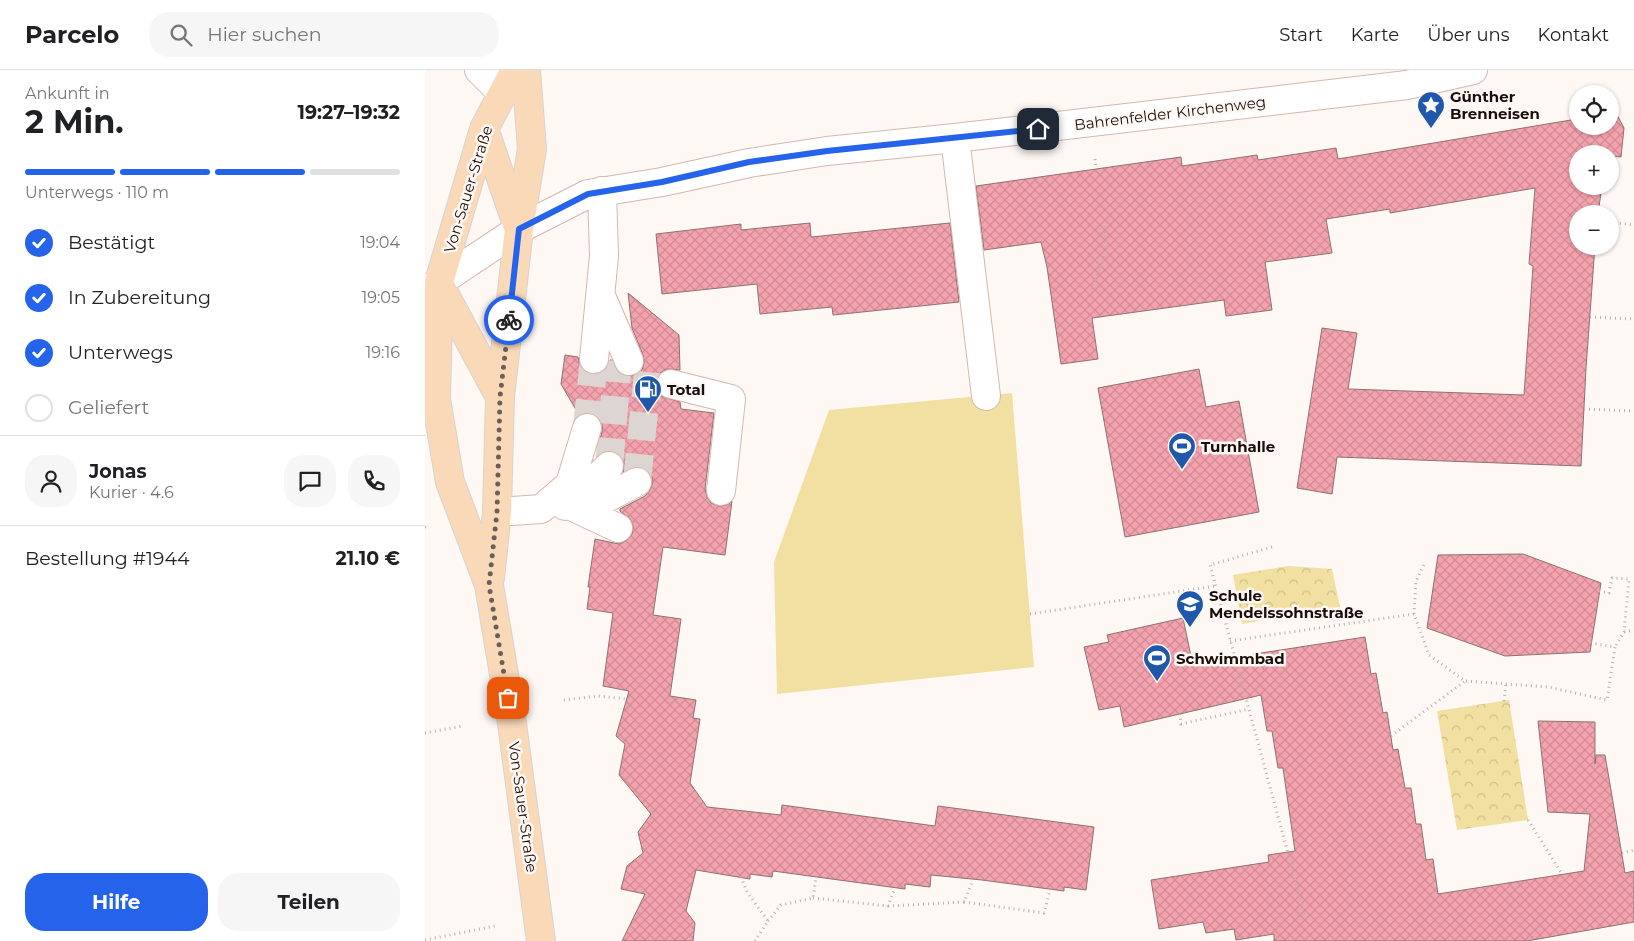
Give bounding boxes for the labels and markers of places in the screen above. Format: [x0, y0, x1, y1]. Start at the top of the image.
place label: Günther Brenneisen [1450, 87, 1540, 123]
place icon: Günther Brenneisen [1416, 90, 1446, 129]
pin [1017, 108, 1059, 150]
fuel station icon: Total [633, 374, 663, 413]
place label: Total [667, 380, 705, 399]
sports icon: Turnhalle [1167, 431, 1197, 470]
place label: Turnhalle [1201, 437, 1275, 456]
place label: Schule Mendelssohnstraße [1209, 586, 1364, 622]
school or university icon: Schule Mendelssohnstraße [1175, 589, 1205, 628]
sports icon: Schwimmbad [1142, 643, 1172, 682]
place label: Schwimmbad [1176, 649, 1285, 668]
pin [487, 677, 529, 719]

